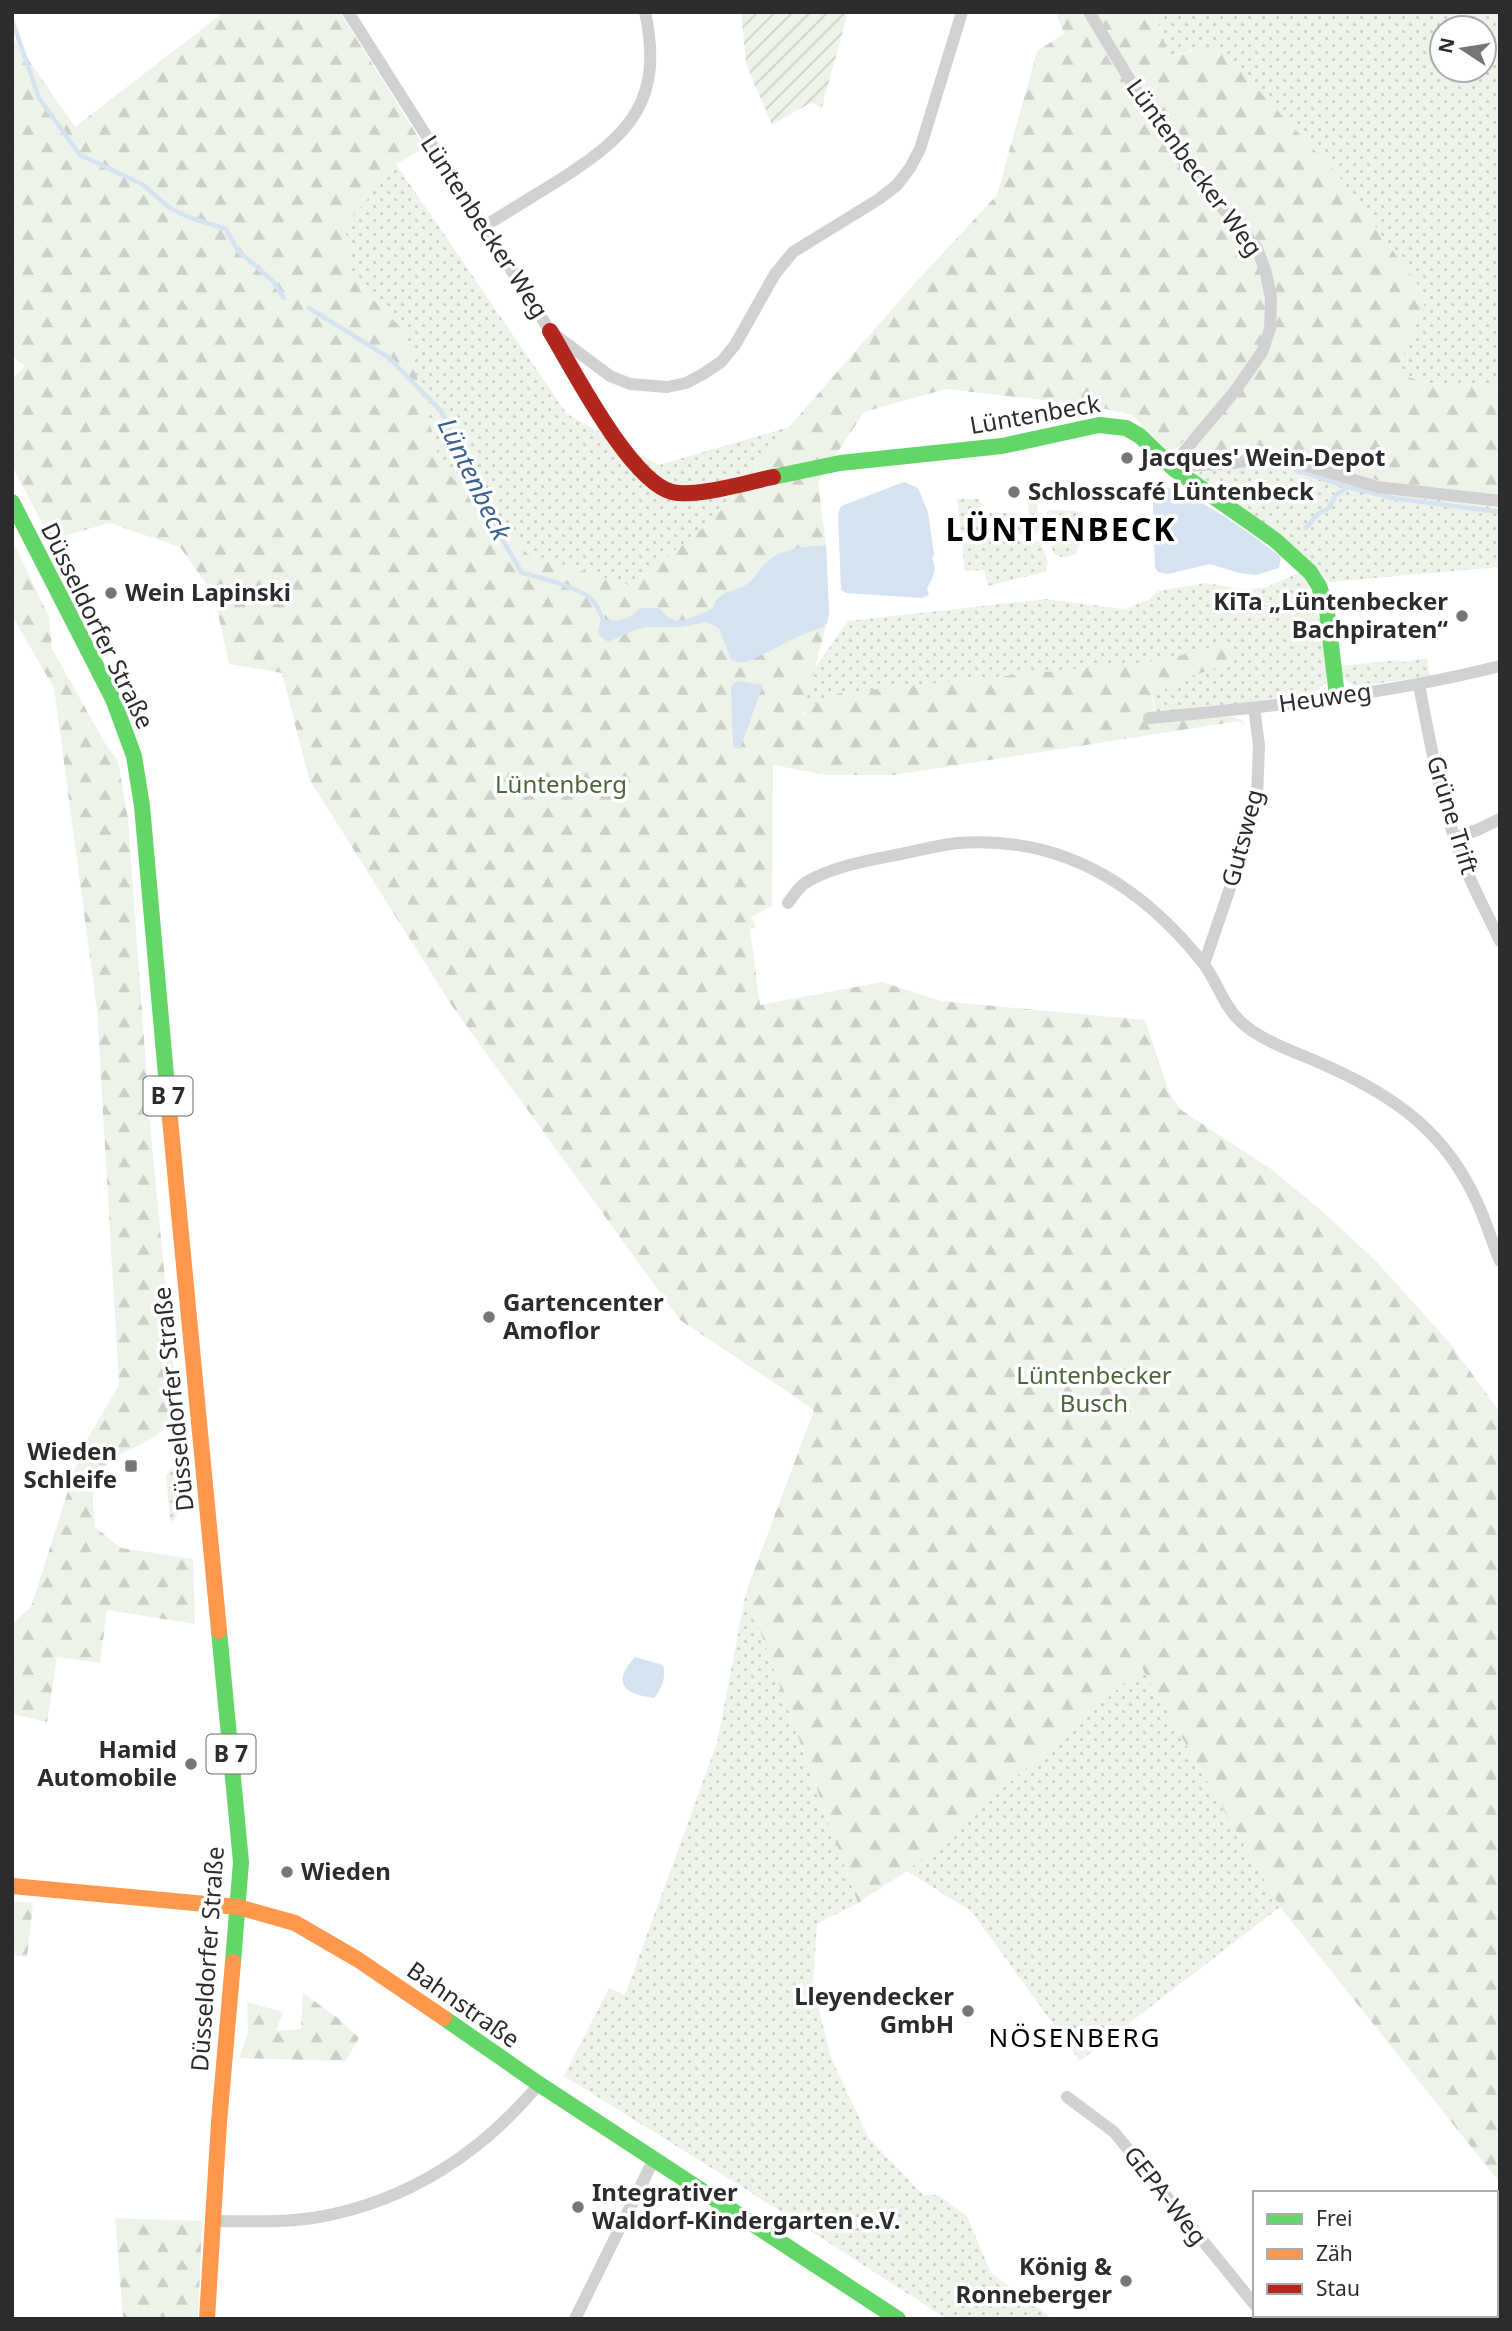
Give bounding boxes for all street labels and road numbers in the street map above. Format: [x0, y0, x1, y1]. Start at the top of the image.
street label: Lüntenbecker Weg [1120, 72, 1271, 262]
street label: Lüntenbecker Weg [414, 128, 557, 324]
street label: Lüntenbeck [967, 386, 1103, 441]
street label: Düsseldorfer Straße [34, 517, 163, 734]
street label: Heuweg [1276, 674, 1373, 719]
street label: Grüne Trift [1420, 751, 1487, 878]
street label: Gutsweg [1213, 785, 1270, 890]
road number: B 7 [144, 1077, 192, 1116]
street label: Düsseldorfer Straße [144, 1285, 201, 1513]
road number: B 7 [206, 1735, 256, 1774]
street label: Düsseldorfer Straße [182, 1845, 231, 2073]
street label: Bahnstraße [401, 1953, 527, 2055]
street label: GEPA-Weg [1117, 2139, 1215, 2251]

